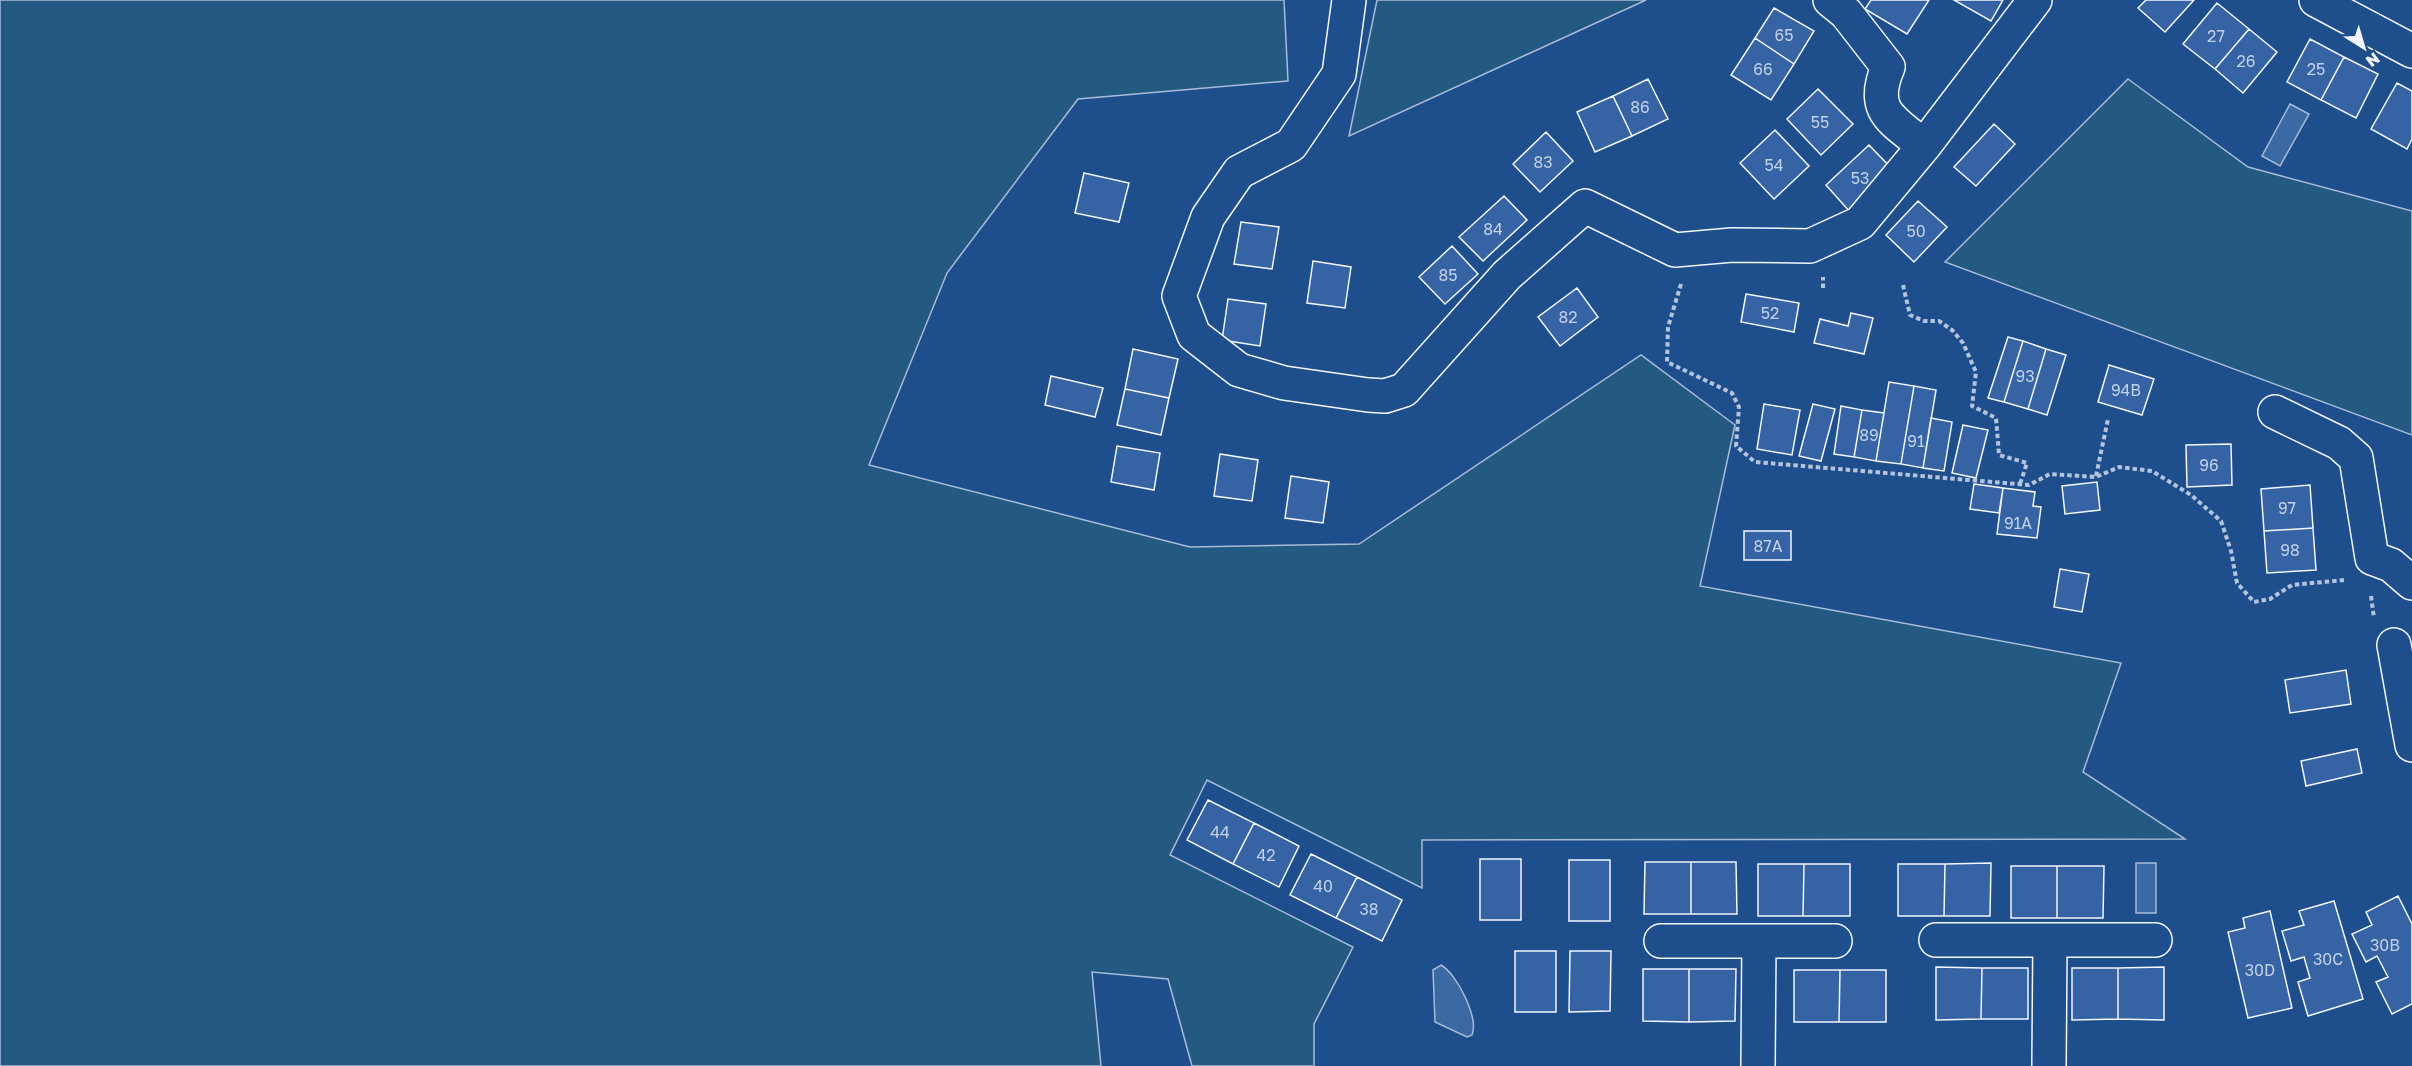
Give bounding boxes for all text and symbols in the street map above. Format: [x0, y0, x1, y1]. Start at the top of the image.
north arrow [2334, 18, 2394, 78]
house number: 65 [1775, 25, 1793, 45]
house number: 27 [2207, 26, 2225, 46]
text: N [2362, 48, 2384, 72]
house number: 26 [2237, 51, 2255, 71]
house number: 66 [1753, 59, 1773, 79]
house number: 25 [2307, 59, 2325, 79]
house number: 86 [1630, 97, 1650, 117]
house number: 55 [1811, 112, 1829, 132]
house number: 83 [1533, 152, 1553, 172]
house number: 54 [1764, 155, 1784, 175]
house number: 53 [1851, 168, 1869, 188]
house number: 84 [1483, 219, 1503, 239]
house number: 50 [1906, 221, 1926, 241]
house number: 85 [1438, 265, 1458, 285]
house number: 52 [1761, 303, 1779, 323]
house number: 82 [1558, 307, 1578, 327]
house number: 93 [2015, 366, 2035, 386]
house number: 94B [2111, 380, 2141, 400]
house number: 89 [1859, 425, 1879, 445]
house number: 91 [1907, 431, 1925, 451]
house number: 96 [2199, 455, 2219, 475]
house number: 97 [2278, 498, 2296, 518]
house number: 91A [2004, 513, 2032, 533]
house number: 87A [1754, 536, 1783, 556]
house number: 98 [2280, 540, 2300, 560]
house number: 44 [1210, 822, 1230, 842]
house number: 42 [1256, 845, 1276, 865]
house number: 40 [1313, 876, 1333, 896]
house number: 38 [1359, 899, 1379, 919]
house number: 30B [2370, 935, 2400, 955]
house number: 30C [2313, 949, 2343, 969]
house number: 30D [2245, 960, 2275, 980]

